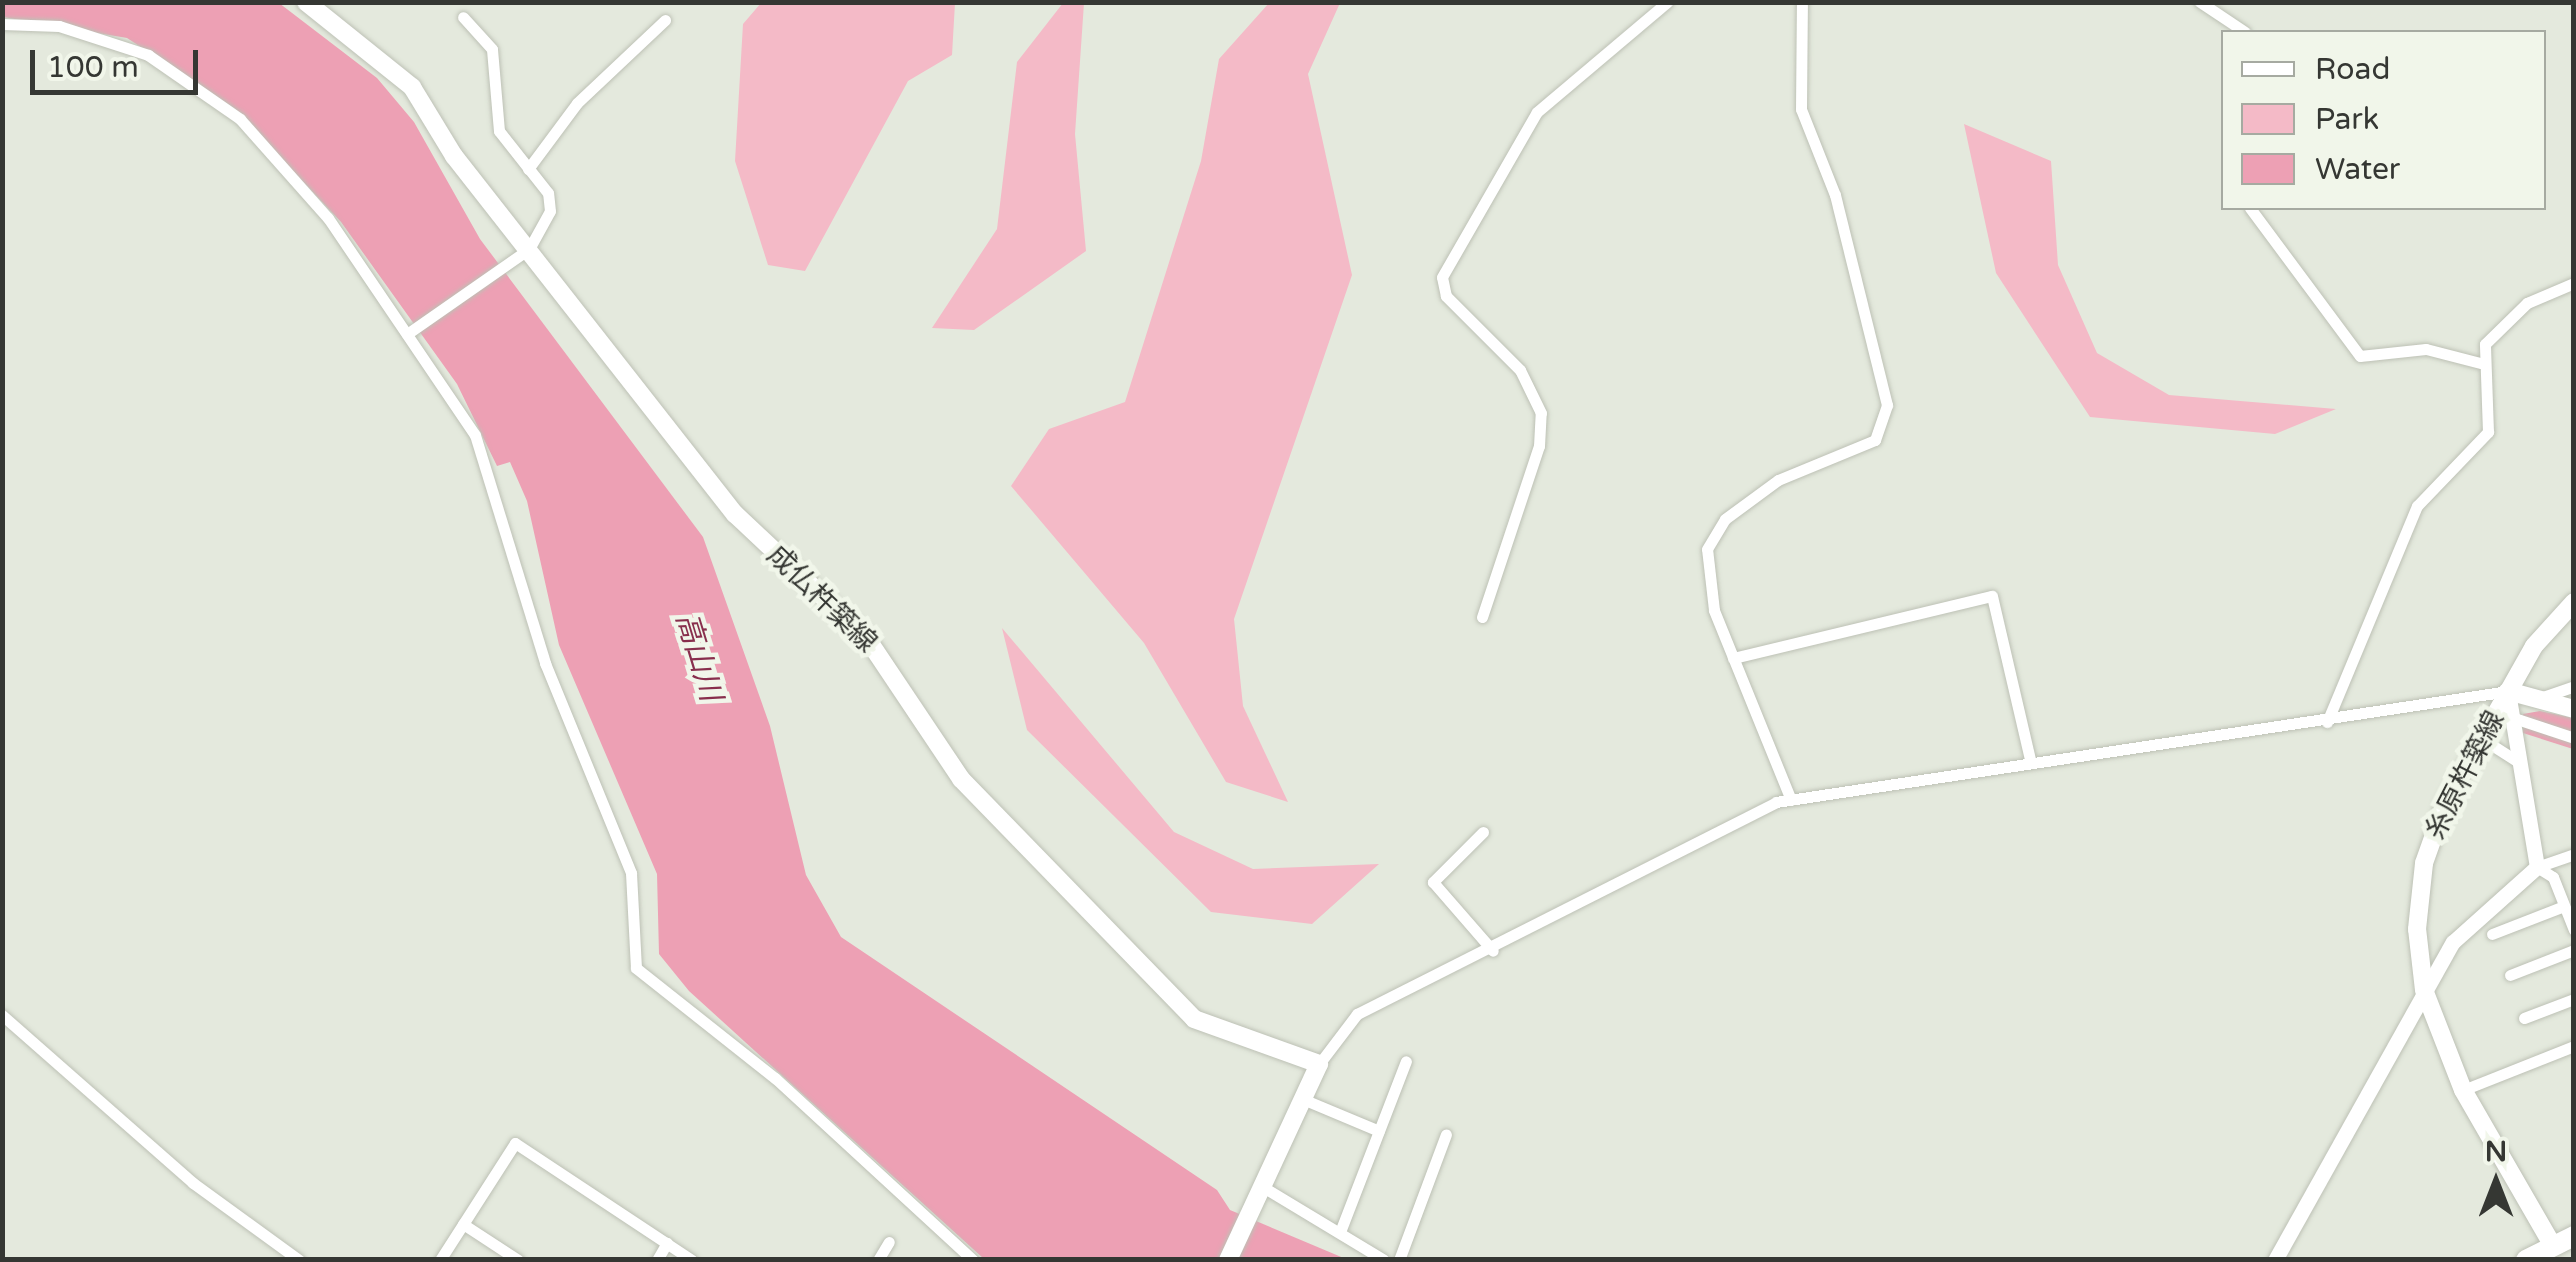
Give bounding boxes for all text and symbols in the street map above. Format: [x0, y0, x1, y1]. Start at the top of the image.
scale bar [35, 30, 202, 92]
legend [2221, 30, 2546, 210]
text: 100 m [47, 49, 139, 86]
text: Road [2315, 51, 2390, 88]
text: Park [2315, 101, 2379, 138]
text: Water [2315, 151, 2400, 188]
street label: 成仏杵築線 [760, 538, 884, 660]
water label: 高山川 [668, 609, 728, 705]
street label: 糸原杵築線 [2418, 705, 2512, 845]
north arrow [2446, 1132, 2546, 1232]
text: N [2485, 1135, 2507, 1169]

